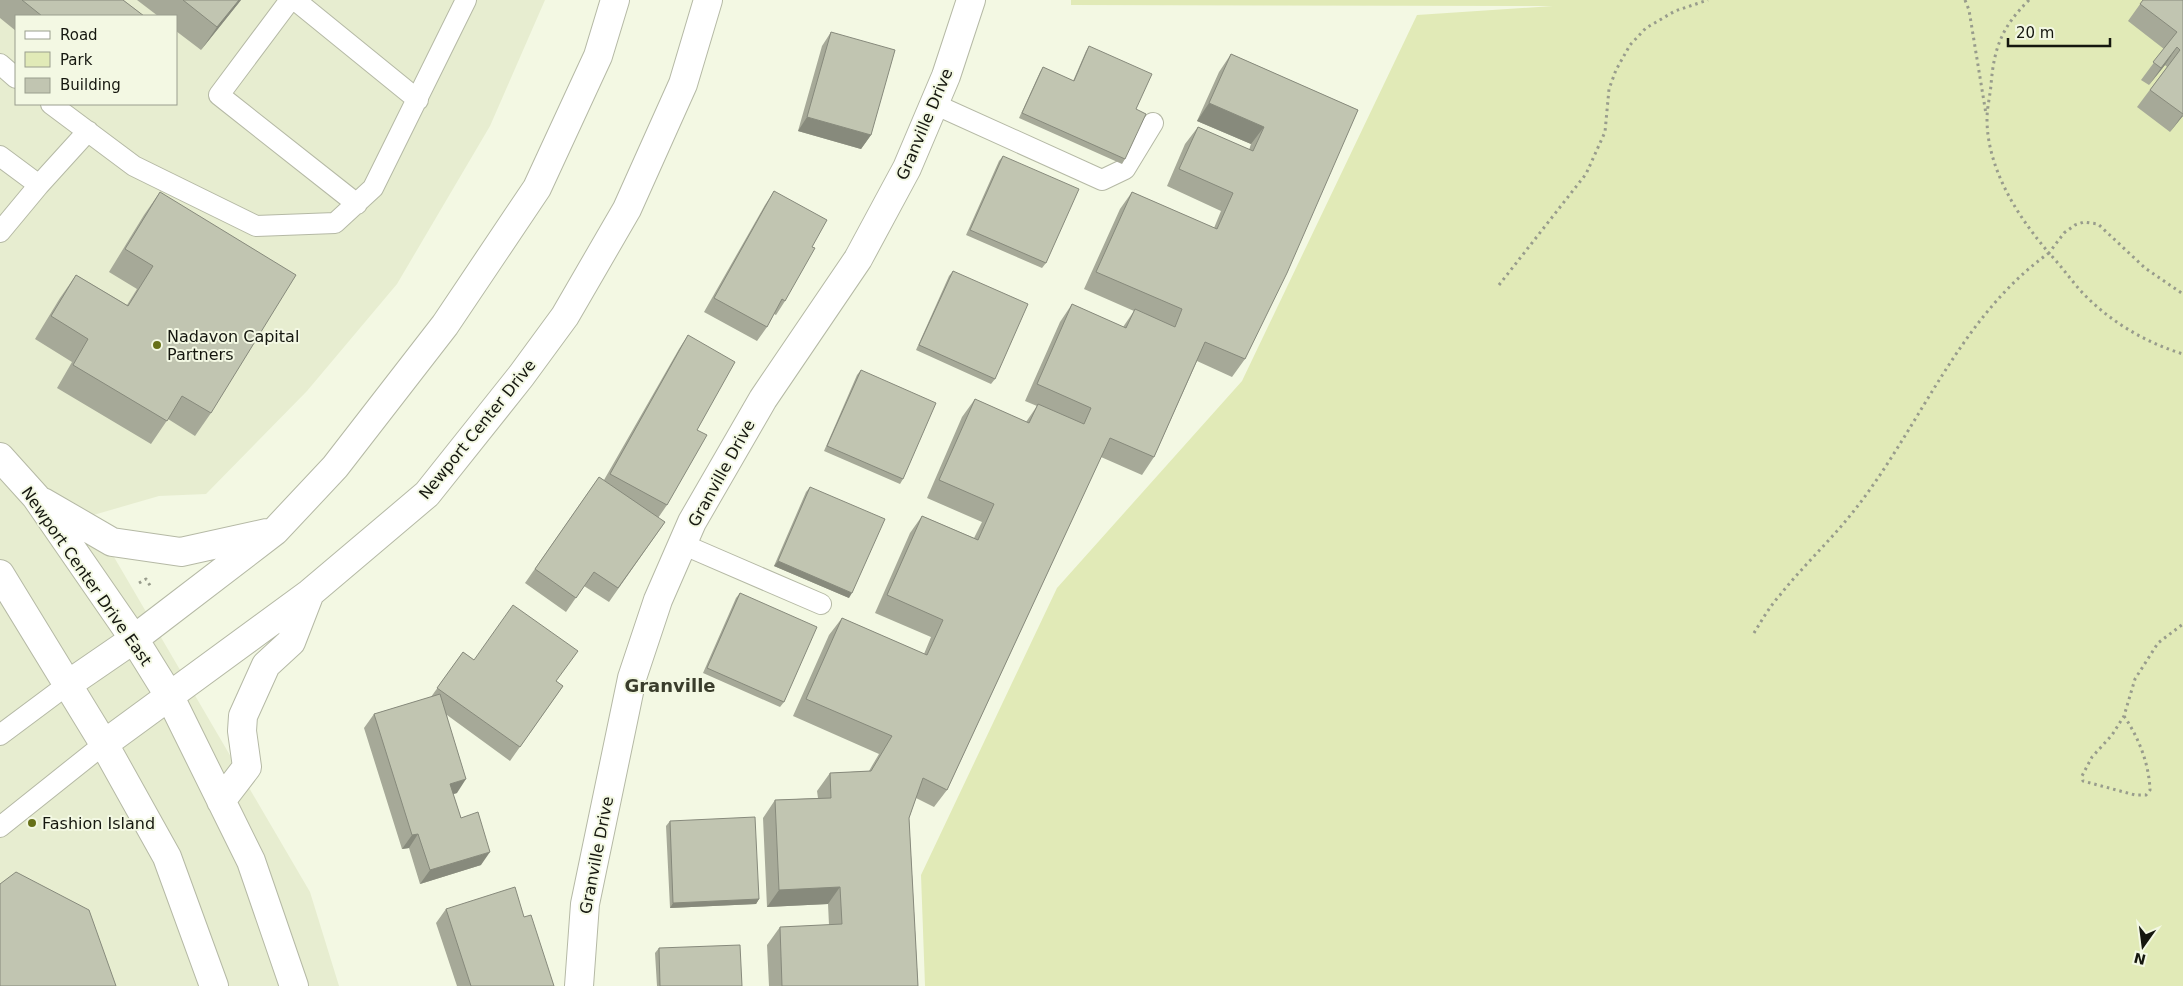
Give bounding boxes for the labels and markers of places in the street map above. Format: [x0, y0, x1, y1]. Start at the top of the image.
place label: Nadavon Capital Partners [167, 327, 299, 364]
marker: Nadavon Capital Partners [151, 339, 163, 351]
place label: Fashion Island [42, 814, 155, 833]
marker: Fashion Island [26, 817, 38, 829]

